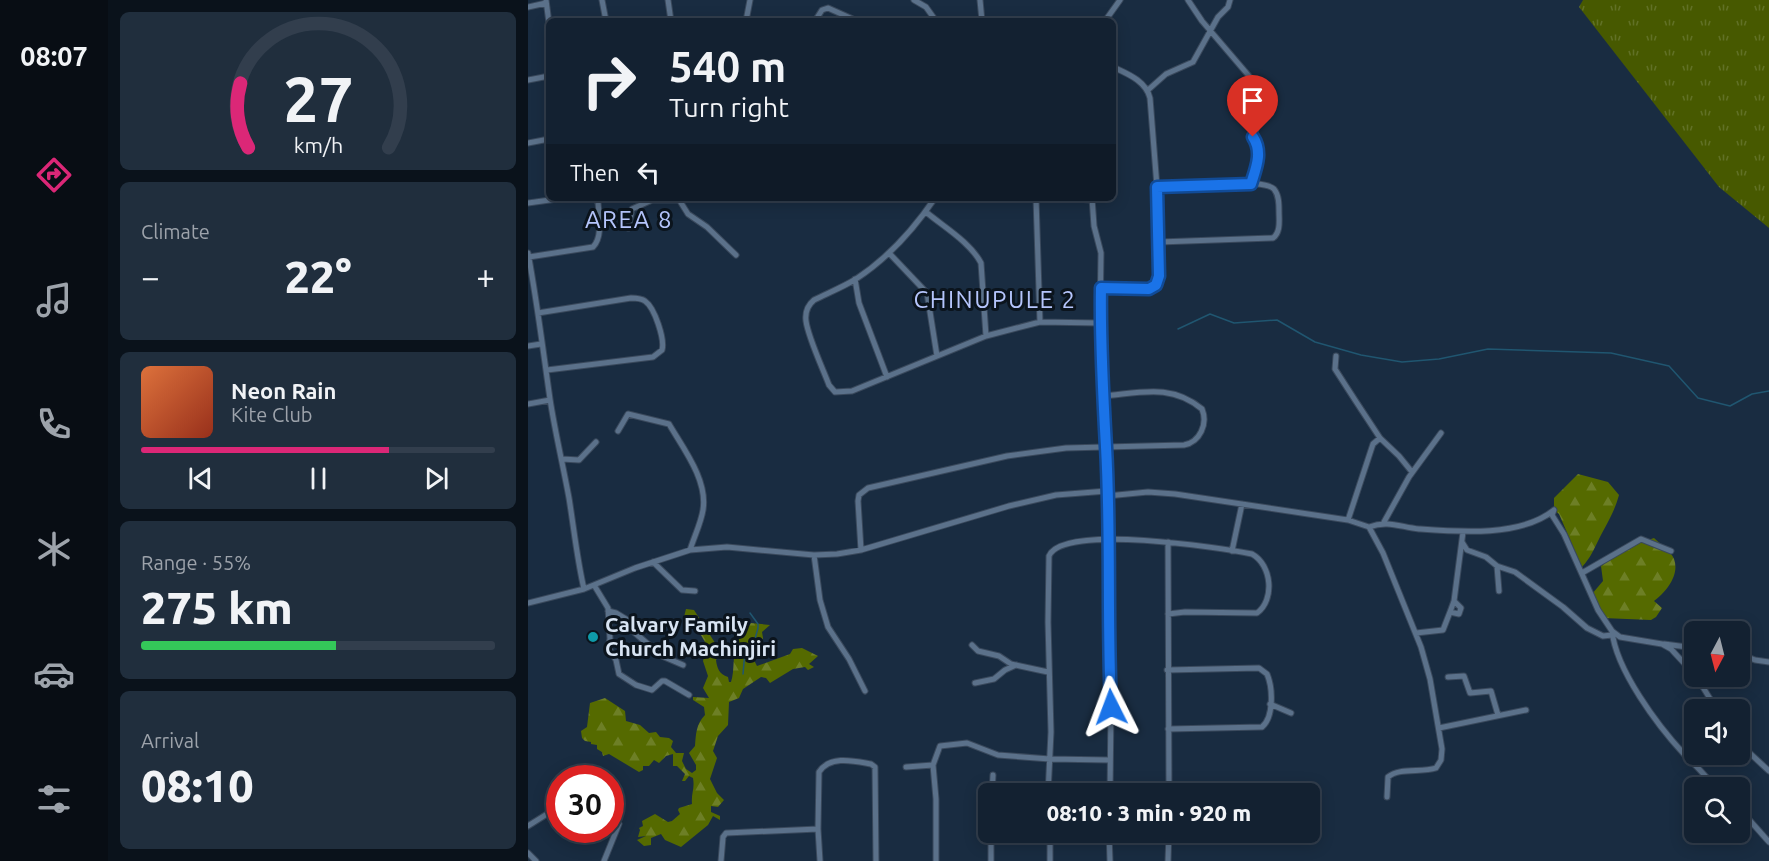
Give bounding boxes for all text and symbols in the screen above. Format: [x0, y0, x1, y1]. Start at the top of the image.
text: 08:07 [20, 41, 88, 71]
icon: right [570, 42, 648, 120]
text: 540 m [669, 43, 786, 90]
text: 27 [283, 64, 353, 134]
pin [1227, 75, 1278, 137]
icon: arrive [1236, 84, 1269, 117]
text: Turn right [669, 92, 789, 122]
text: km/h [293, 133, 343, 157]
icon: directions [33, 154, 75, 196]
icon: left [632, 156, 665, 189]
text: Then [570, 160, 620, 185]
district label: AREA 8 [585, 206, 673, 233]
text: Climate [141, 220, 210, 243]
text: 22° [284, 251, 352, 302]
text: − [141, 258, 160, 295]
text: + [476, 258, 495, 295]
icon: music [33, 279, 75, 321]
district label: CHINUPULE 2 [913, 286, 1077, 313]
text: Neon Rain [231, 378, 336, 403]
icon: phone [33, 403, 75, 445]
text: Kite Club [231, 403, 313, 426]
icon: previous [184, 462, 217, 495]
icon: pause [302, 462, 335, 495]
icon: next [420, 462, 453, 495]
icon: climate [33, 528, 75, 570]
text: Range · 55% [141, 551, 251, 574]
text: 275 km [141, 582, 293, 633]
place label: Calvary Family Church Machinjiri [605, 612, 776, 660]
north arrow [1684, 621, 1750, 687]
map controls [1684, 621, 1750, 843]
marker: Calvary Family Church Machinjiri [586, 630, 600, 644]
icon: car [33, 653, 75, 695]
position arrow [1079, 675, 1143, 739]
button: sound [1684, 699, 1750, 765]
text: Arrival [141, 729, 199, 752]
text: 08:10 [141, 760, 254, 811]
speed limit sign: 30 [546, 765, 624, 843]
button: search [1684, 777, 1750, 843]
icon: filters [33, 778, 75, 820]
text: 08:10 · 3 min · 920 m [1047, 800, 1251, 825]

